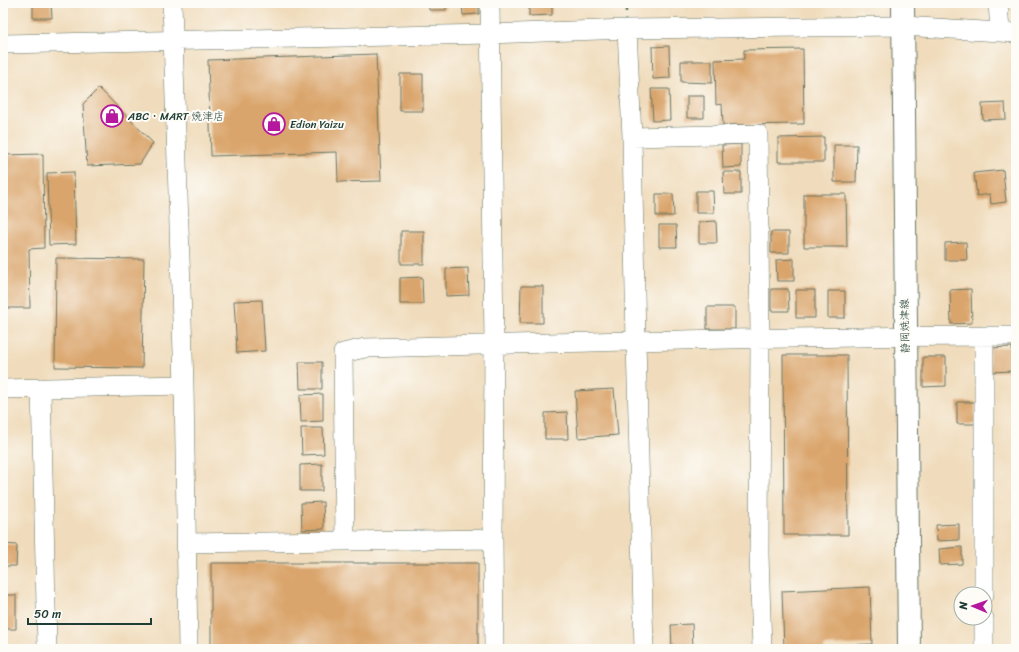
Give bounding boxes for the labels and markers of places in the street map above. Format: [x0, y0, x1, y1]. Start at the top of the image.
shop icon: ABC・MART 焼津店 [99, 103, 125, 129]
place label: ABC・MART 焼津店 [127, 107, 224, 126]
shop icon: Edion Yaizu [261, 111, 287, 137]
place label: Edion Yaizu [290, 115, 344, 134]

